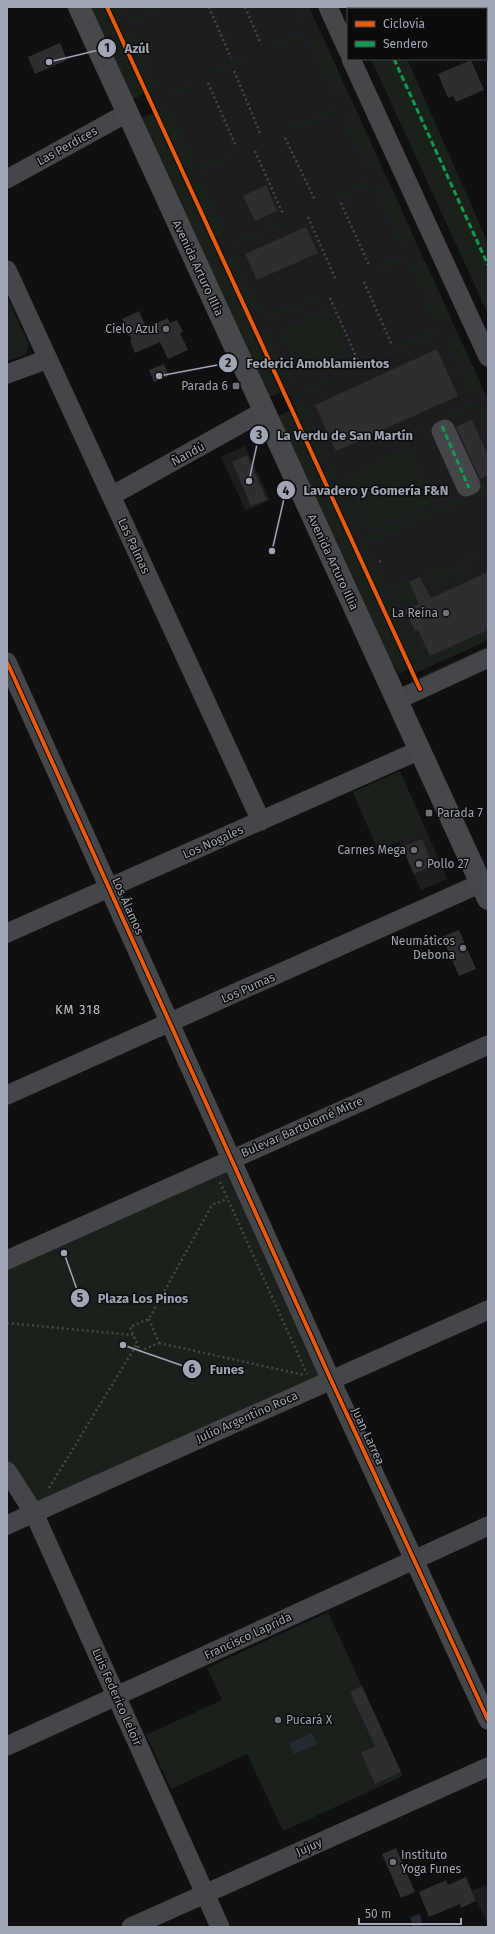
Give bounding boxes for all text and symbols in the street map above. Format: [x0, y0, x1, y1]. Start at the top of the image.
legend [347, 8, 487, 60]
text: Ciclovía [383, 17, 425, 31]
callout: Azúl [97, 36, 157, 61]
text: Sendero [383, 37, 428, 51]
text: 1 [104, 41, 110, 55]
text: Azúl [124, 41, 150, 56]
street label: Las Perdices [34, 124, 100, 168]
street label: Avenida Arturo Illia [170, 218, 226, 318]
place label: Cielo Azul [105, 322, 158, 336]
marker: Cielo Azul [161, 324, 171, 334]
callout: Federici Amoblamientos [218, 351, 397, 376]
text: 2 [225, 356, 231, 370]
text: Federici Amoblamientos [247, 356, 390, 371]
place label: Parada 6 [181, 379, 228, 393]
marker: Parada 6 [231, 381, 241, 391]
callout: La Verdu de San Martín [249, 423, 421, 448]
text: 3 [255, 428, 262, 442]
text: La Verdu de San Martín [277, 428, 413, 443]
street label: Ñandú [168, 438, 207, 469]
callout: Lavadero y Gomería F&N [276, 478, 457, 503]
text: Lavadero y Gomería F&N [304, 483, 448, 498]
text: 4 [283, 484, 290, 498]
street label: Avenida Arturo Illia [305, 512, 361, 612]
street label: Las Palmas [115, 516, 153, 576]
place label: La Reina [392, 606, 438, 620]
marker: La Reina [441, 608, 451, 618]
place label: Parada 7 [437, 806, 483, 820]
marker: Parada 7 [424, 808, 434, 818]
street label: Los Nogales [181, 822, 246, 862]
place label: Carnes Mega [337, 843, 406, 857]
marker: Carnes Mega [409, 845, 419, 855]
place label: Pollo 27 [427, 857, 469, 871]
marker: Pollo 27 [414, 859, 424, 869]
street label: Los Álamos [109, 875, 148, 937]
place label: Neumáticos Debona [391, 934, 455, 962]
marker: Neumáticos Debona [458, 943, 468, 953]
street label: Los Pumas [219, 970, 277, 1006]
district label: KM 318 [55, 1002, 101, 1017]
street label: Bulevar Bartolomé Mitre [239, 1094, 365, 1160]
callout: Plaza Los Pinos [70, 1286, 196, 1311]
text: 5 [77, 1291, 84, 1305]
text: Plaza Los Pinos [98, 1291, 189, 1306]
callout: Funes [182, 1357, 252, 1382]
text: 6 [189, 1362, 196, 1376]
text: Funes [210, 1362, 245, 1377]
street label: Julio Argentino Roca [194, 1388, 300, 1446]
street label: Juan Larrea [349, 1405, 387, 1467]
street label: Francisco Laprida [202, 1610, 294, 1662]
street label: Luis Federico Leloir [89, 1646, 145, 1748]
place label: Pucará X [286, 1713, 333, 1727]
marker: Pucará X [273, 1715, 283, 1725]
street label: Jujuy [294, 1835, 324, 1859]
place label: Instituto Yoga Funes [401, 1848, 462, 1876]
marker: Instituto Yoga Funes [388, 1857, 398, 1867]
scale bar [359, 1900, 461, 1926]
text: 50 m [365, 1907, 391, 1921]

